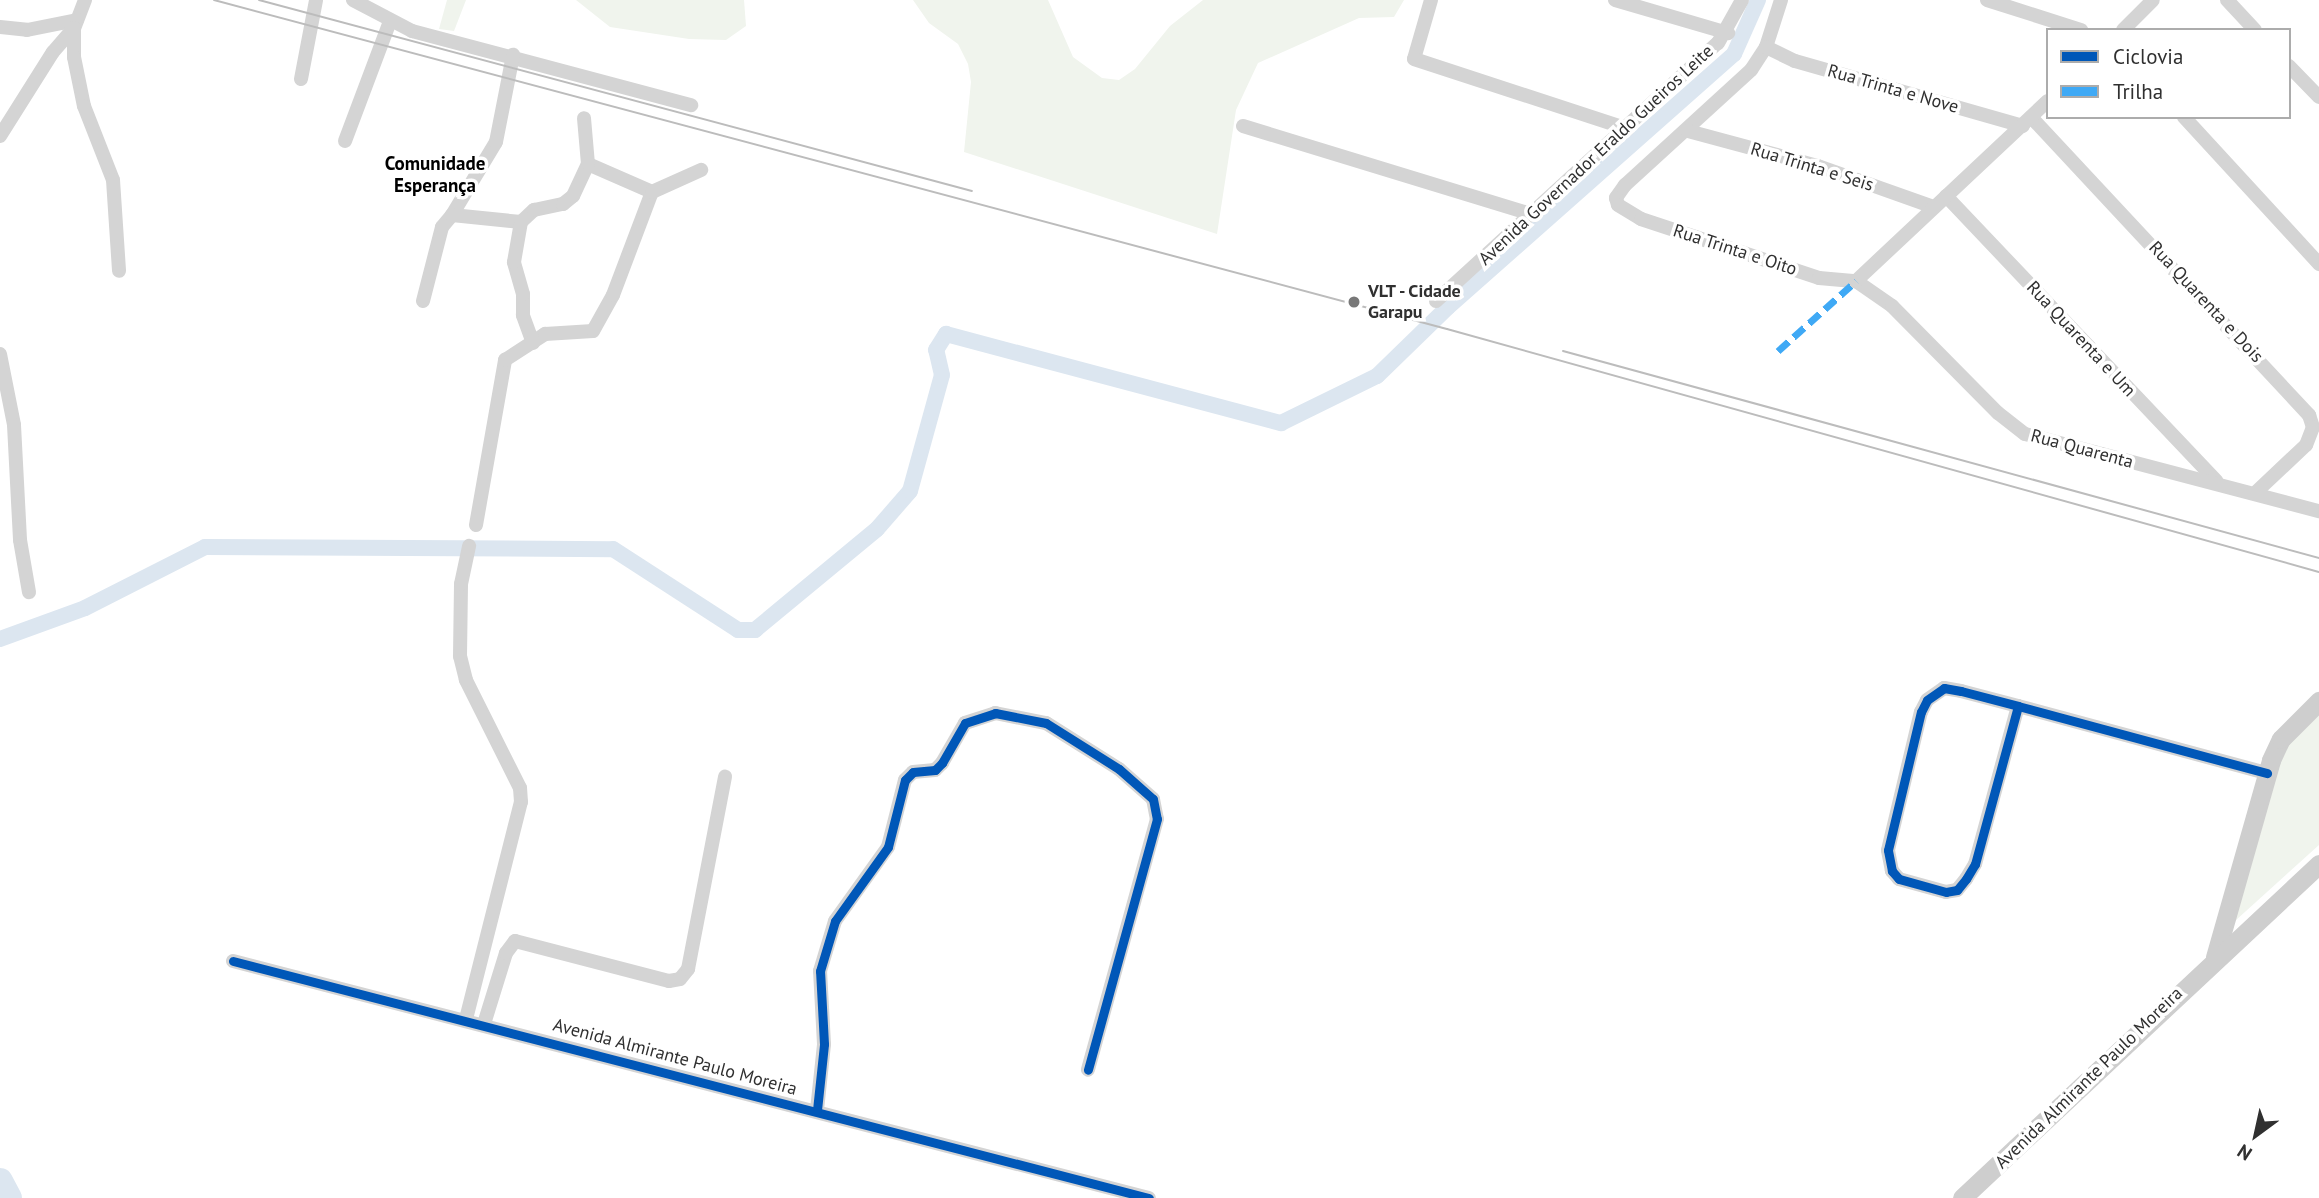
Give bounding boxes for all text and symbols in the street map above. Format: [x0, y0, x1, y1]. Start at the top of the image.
legend [2046, 28, 2291, 119]
street label: Avenida Governador Eraldo Gueiros Leite [1474, 40, 1718, 270]
text: Ciclovia [2113, 43, 2183, 70]
street label: Rua Trinta e Nove [1825, 60, 1961, 118]
text: Trilha [2113, 78, 2163, 105]
street label: Rua Trinta e Seis [1748, 138, 1876, 196]
district label: Comunidade Esperança [385, 153, 485, 197]
street label: Rua Trinta e Oito [1670, 220, 1800, 280]
street label: Rua Quarenta e Dois [2144, 237, 2268, 367]
street label: Rua Quarenta e Um [2022, 277, 2140, 401]
place label: VLT - Cidade Garapu [1368, 281, 1464, 324]
marker: VLT - Cidade Garapu [1346, 294, 1362, 310]
street label: Rua Quarenta [2028, 425, 2136, 473]
street label: Avenida Almirante Paulo Moreira [1991, 983, 2187, 1173]
street label: Avenida Almirante Paulo Moreira [550, 1014, 800, 1100]
north arrow [2221, 1100, 2291, 1170]
text: N [2233, 1139, 2256, 1166]

